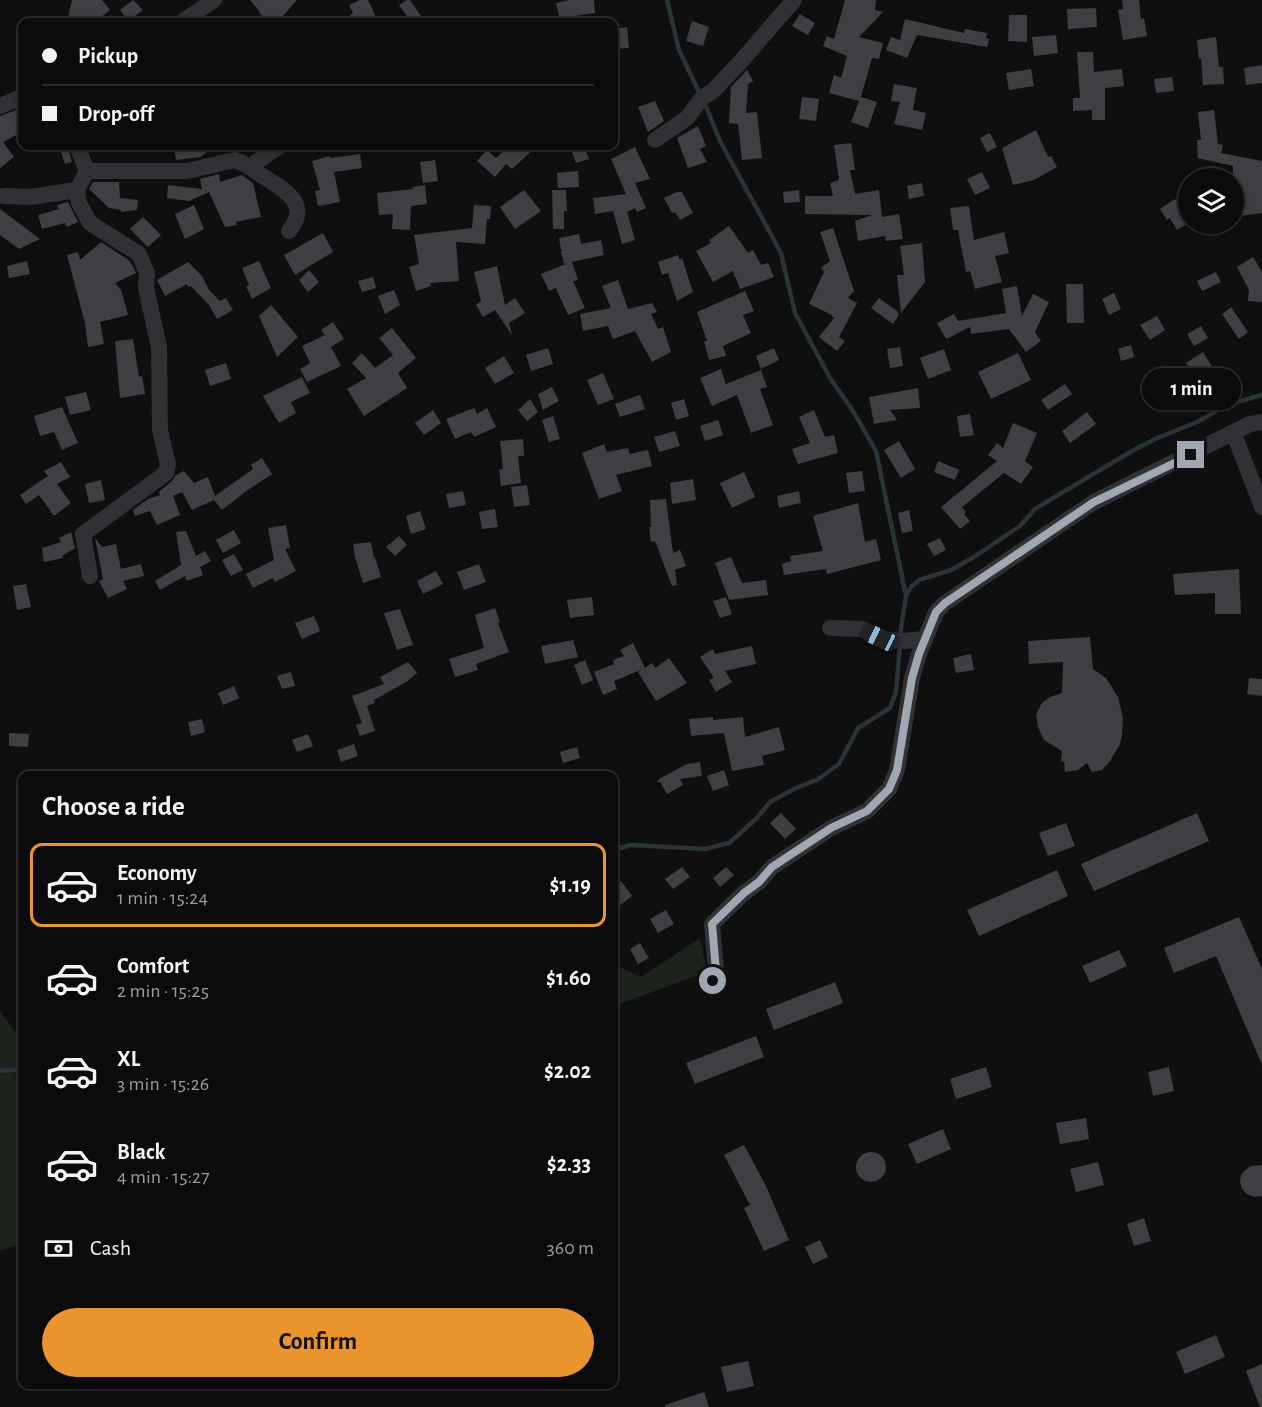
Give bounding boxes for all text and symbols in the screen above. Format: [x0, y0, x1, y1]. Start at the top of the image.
text: Pickup [78, 45, 138, 67]
text: Drop-off [78, 103, 154, 125]
map controls [1178, 168, 1244, 234]
button: layers [1178, 168, 1244, 234]
callout: 1 min [1142, 368, 1240, 410]
text: 1 min [1170, 379, 1213, 399]
route end [1177, 441, 1204, 468]
car [860, 622, 900, 654]
text: Choose a ride [42, 793, 185, 820]
icon: car [45, 858, 99, 912]
text: Economy [117, 862, 197, 884]
text: $1.19 [550, 874, 591, 896]
text: 1 min · 15:24 [117, 888, 208, 908]
icon: car [45, 951, 99, 1005]
text: Comfort [117, 955, 189, 977]
text: $1.60 [546, 967, 591, 989]
route start [699, 967, 726, 994]
text: 2 min · 15:25 [117, 981, 209, 1001]
icon: car [45, 1044, 99, 1098]
text: XL [117, 1048, 140, 1070]
text: $2.02 [544, 1060, 591, 1082]
text: 3 min · 15:26 [117, 1074, 209, 1094]
icon: car [45, 1137, 99, 1191]
text: Black [117, 1141, 165, 1163]
text: $2.33 [547, 1153, 591, 1175]
text: 4 min · 15:27 [117, 1167, 210, 1187]
icon: cash [42, 1232, 75, 1265]
text: Cash [90, 1237, 131, 1259]
text: 360 m [547, 1238, 594, 1258]
button: Confirm [42, 1308, 594, 1377]

